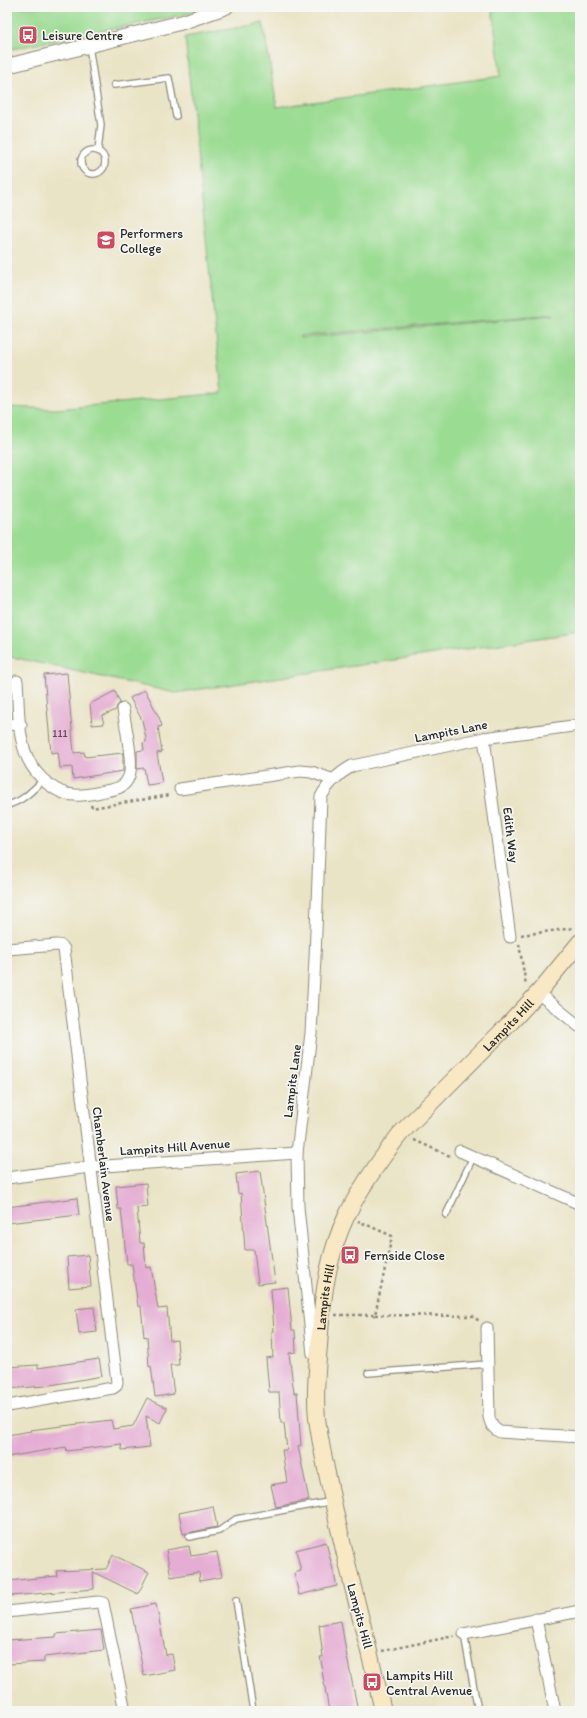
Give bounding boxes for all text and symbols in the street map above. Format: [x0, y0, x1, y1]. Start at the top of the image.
bus stop icon: Leisure Centre [17, 24, 39, 46]
place label: Leisure Centre [42, 28, 123, 43]
place label: Performers College [120, 226, 183, 256]
school or university icon: Performers College [95, 229, 117, 251]
street label: Lampits Lane [413, 717, 489, 745]
house number: 111 [52, 727, 68, 740]
street label: Edith Way [500, 806, 522, 864]
street label: Lampits Hill [479, 995, 537, 1054]
street label: Lampits Lane [280, 1043, 304, 1119]
street label: Chamberlain Avenue [90, 1106, 118, 1222]
street label: Lampits Hill Avenue [119, 1136, 231, 1158]
bus stop icon: Fernside Close [339, 1244, 361, 1266]
place label: Fernside Close [364, 1248, 445, 1263]
street label: Lampits Hill [313, 1262, 337, 1331]
street label: Lampits Hill [344, 1582, 376, 1651]
place label: Lampits Hill Central Avenue [386, 1668, 472, 1698]
bus stop icon: Lampits Hill Central Avenue [361, 1671, 383, 1693]

